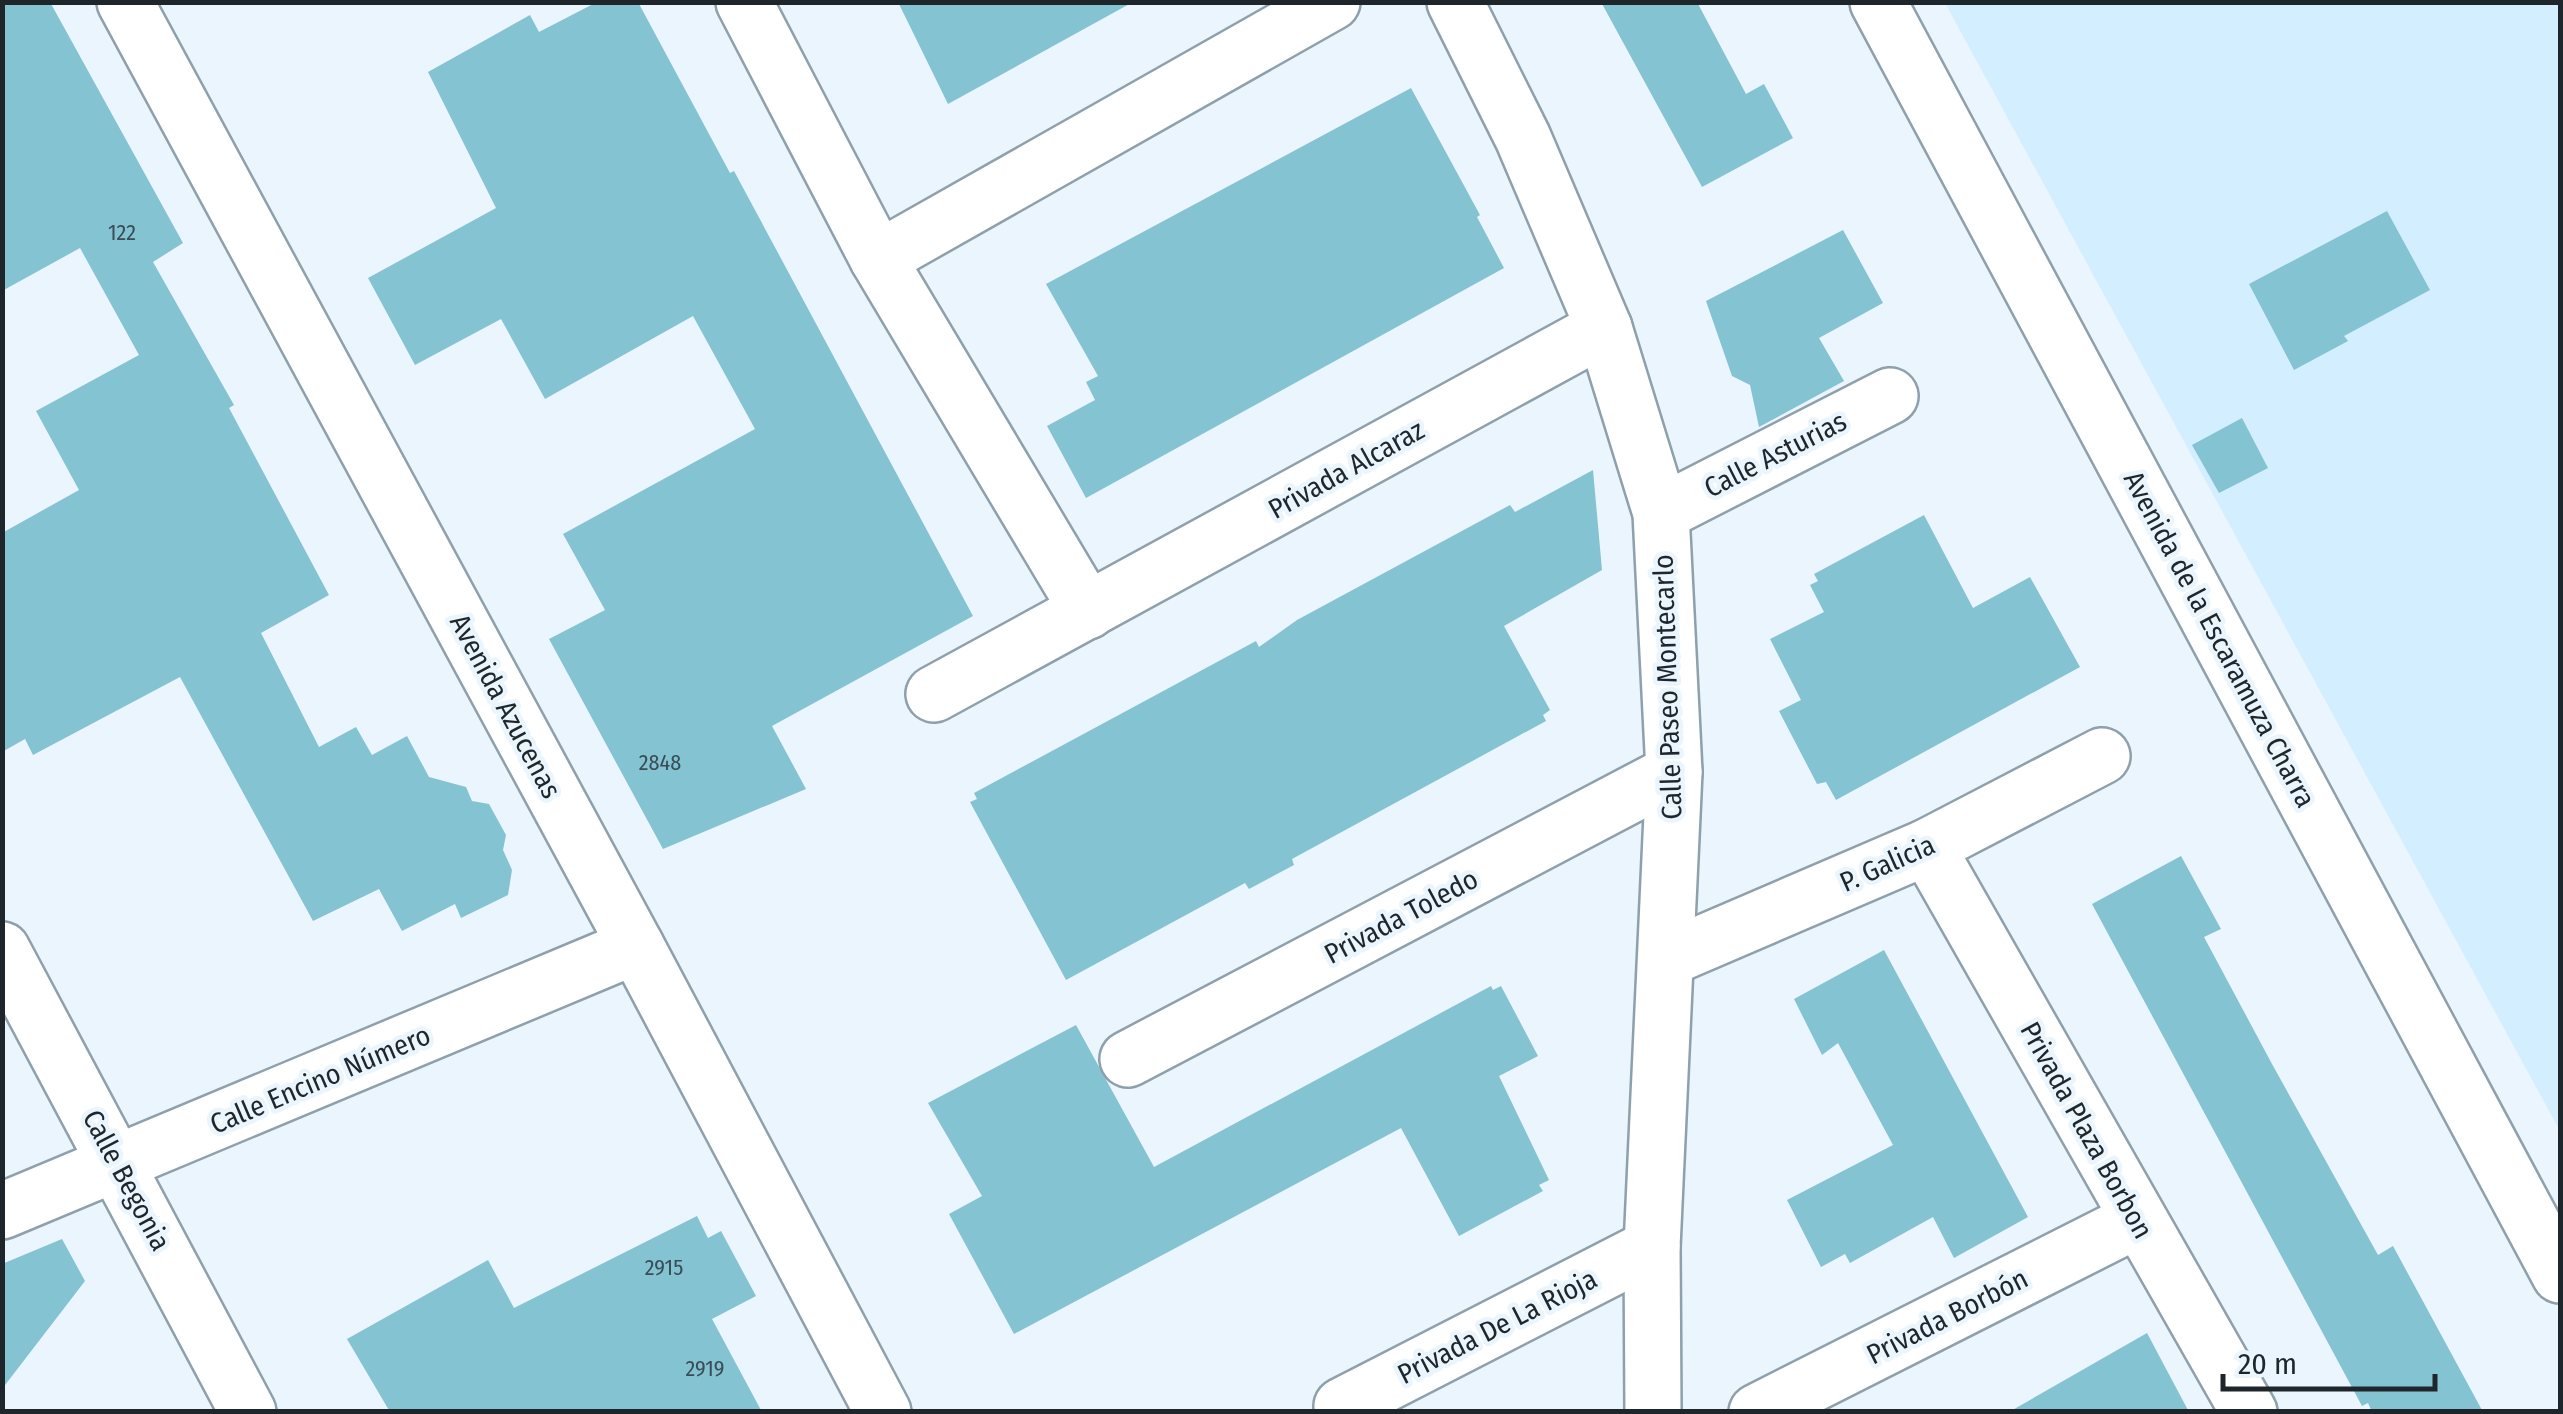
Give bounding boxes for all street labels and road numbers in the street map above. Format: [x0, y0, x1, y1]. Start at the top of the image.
street label: Calle Asturias [1699, 405, 1852, 504]
street label: Privada Alcaraz [1263, 413, 1430, 526]
street label: Avenida de la Escaramuza Charra [2117, 465, 2322, 813]
street label: Calle Paseo Montecarlo [1646, 554, 1689, 820]
street label: Avenida Azucenas [443, 609, 568, 804]
street label: P. Galicia [1835, 828, 1940, 899]
street label: Privada Toledo [1319, 862, 1484, 971]
street label: Privada Plaza Borbon [2013, 1016, 2160, 1244]
street label: Calle Encino Número [205, 1018, 435, 1141]
street label: Calle Begonia [76, 1104, 177, 1256]
street label: Privada De La Rioja [1392, 1262, 1602, 1391]
street label: Privada Borbón [1861, 1262, 2033, 1371]

